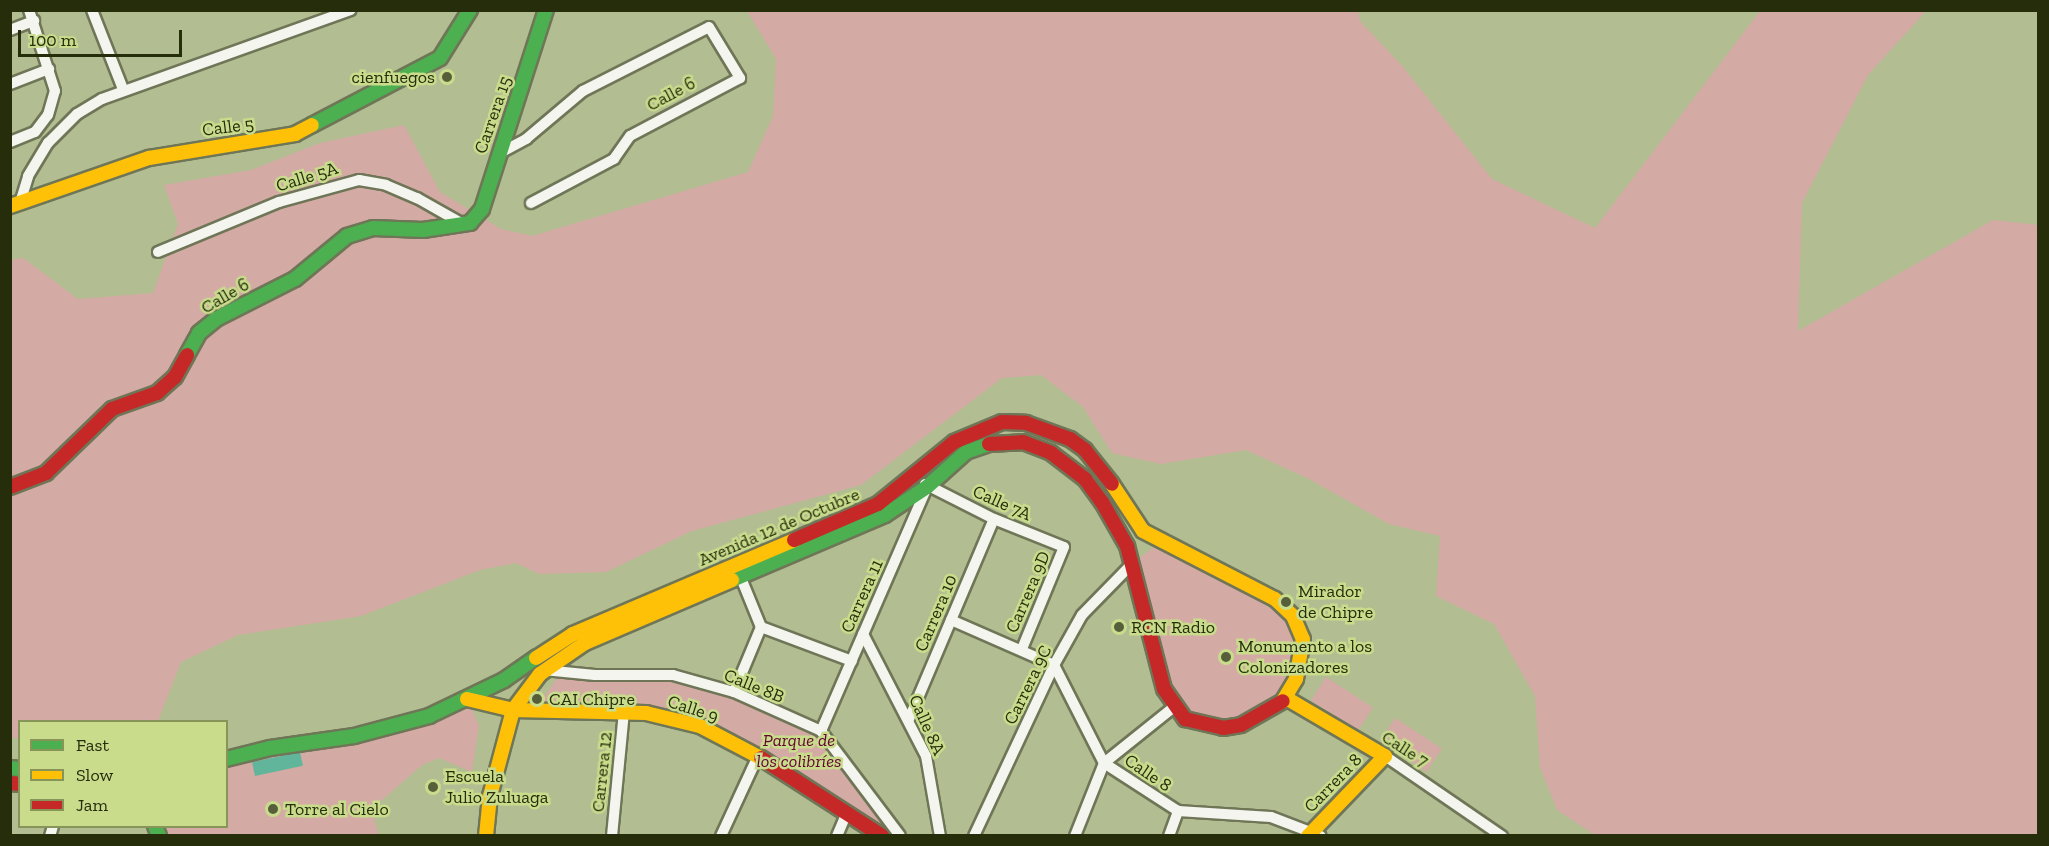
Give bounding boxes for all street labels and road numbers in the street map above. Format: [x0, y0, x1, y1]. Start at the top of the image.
street label: Calle 6 [643, 72, 699, 116]
street label: Carrera 15 [470, 73, 516, 157]
street label: Calle 5 [201, 113, 255, 141]
street label: Calle 5A [274, 157, 340, 197]
street label: Calle 6 [197, 274, 253, 318]
street label: Calle 7A [969, 481, 1035, 525]
street label: Avenida 12 de Octubre [695, 483, 863, 571]
street label: Carrera 9D [1001, 548, 1055, 636]
street label: Carrera 11 [836, 556, 888, 636]
street label: Carrera 10 [910, 571, 962, 655]
street label: Carrera 9C [1000, 642, 1056, 728]
street label: Calle 8B [721, 664, 787, 708]
street label: Calle 9 [665, 691, 721, 727]
street label: Calle 8A [904, 691, 950, 759]
street label: Calle 7 [1378, 726, 1432, 772]
street label: Carrera 12 [587, 731, 617, 813]
street label: Calle 8 [1120, 749, 1176, 797]
street label: Carrera 8 [1300, 749, 1366, 817]

